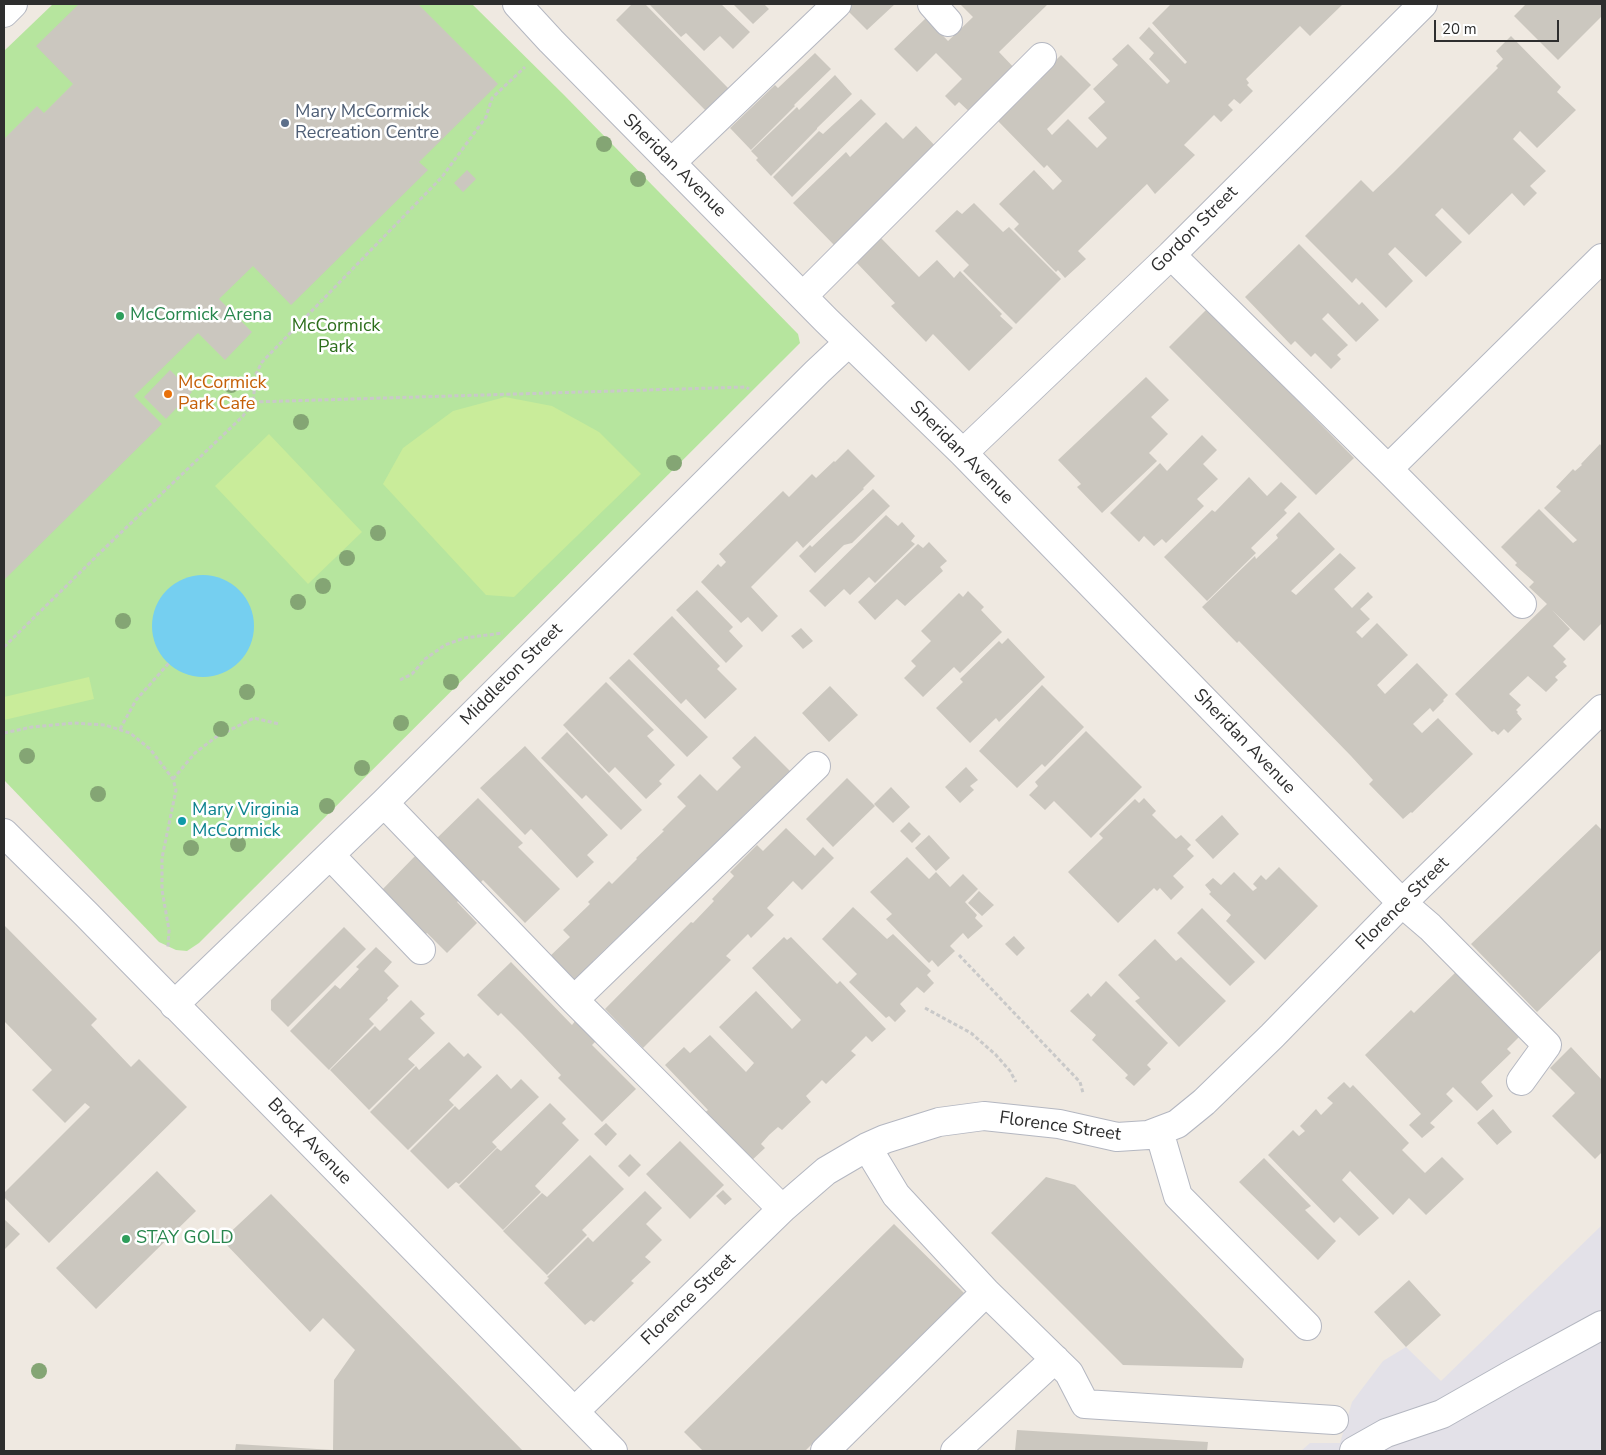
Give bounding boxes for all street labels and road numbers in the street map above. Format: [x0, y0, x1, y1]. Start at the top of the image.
street label: Sheridan Avenue [618, 110, 730, 222]
street label: Gordon Street [1147, 182, 1243, 278]
street label: Sheridan Avenue [905, 397, 1017, 509]
street label: Middleton Street [456, 619, 568, 731]
street label: Sheridan Avenue [1188, 685, 1300, 799]
street label: Florence Street [1352, 853, 1454, 955]
street label: Brock Avenue [262, 1094, 356, 1190]
street label: Florence Street [998, 1108, 1122, 1146]
street label: Florence Street [637, 1250, 741, 1350]

